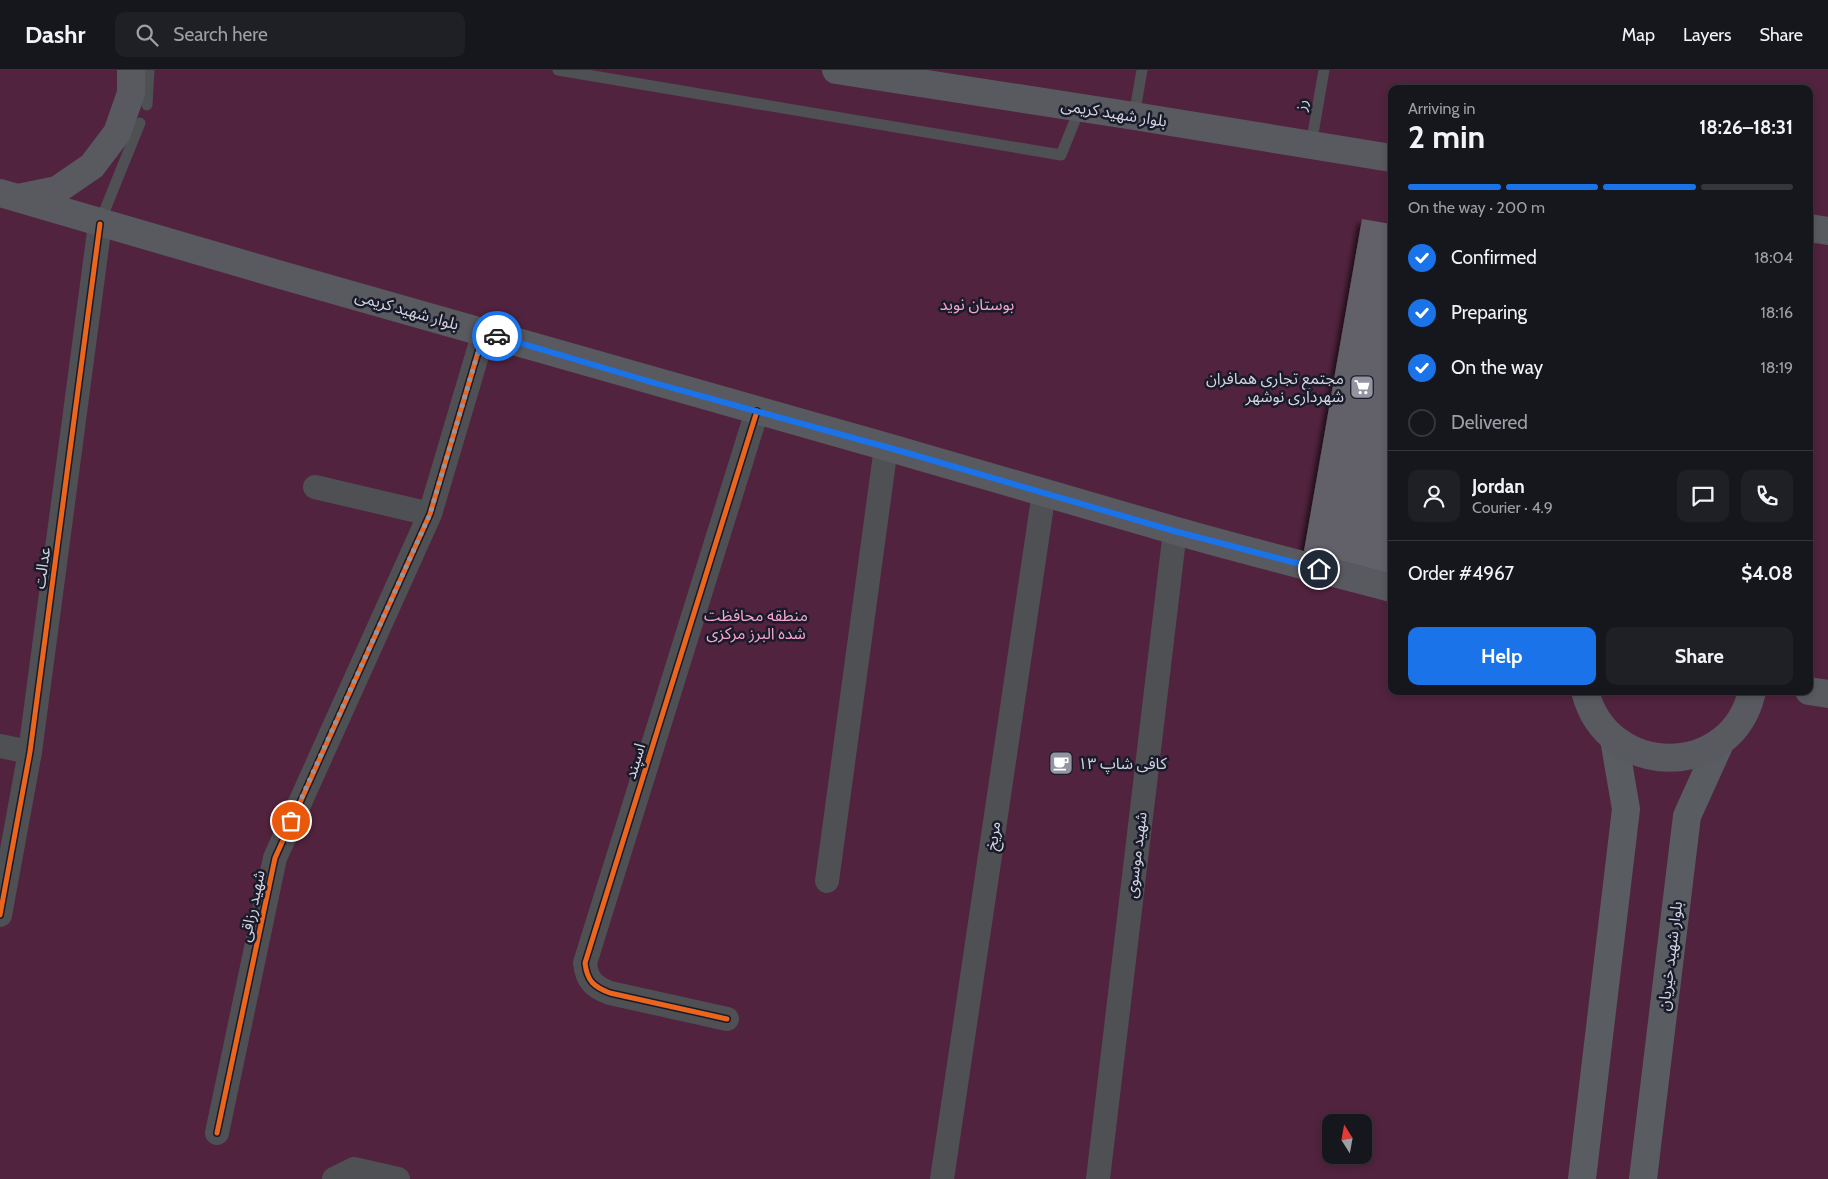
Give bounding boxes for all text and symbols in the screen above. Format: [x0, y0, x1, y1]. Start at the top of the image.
search box [115, 12, 465, 57]
text: Dashr [25, 20, 85, 49]
icon: search [133, 21, 161, 49]
text: Search here [173, 23, 268, 46]
text: Map [1622, 24, 1655, 46]
text: Layers [1683, 24, 1732, 46]
text: Share [1760, 24, 1803, 46]
street label: بلوار شهید کریمی [1060, 95, 1168, 131]
street label: رز [1290, 98, 1311, 113]
text: Arriving in [1408, 99, 1475, 118]
text: 18:26–18:31 [1699, 116, 1793, 139]
text: 2 min [1408, 117, 1485, 156]
text: On the way · 200 m [1408, 198, 1545, 217]
icon: check [1408, 244, 1436, 272]
text: Confirmed [1451, 246, 1537, 269]
text: 18:04 [1754, 248, 1793, 267]
street label: بلوار شهید کریمی [353, 286, 461, 334]
park label: بوستان نوید [940, 295, 1014, 314]
icon: check [1408, 299, 1436, 327]
text: Preparing [1451, 301, 1527, 324]
text: 18:16 [1760, 303, 1793, 322]
courier [472, 311, 522, 361]
icon: car [483, 322, 511, 350]
icon: check [1408, 354, 1436, 382]
text: On the way [1451, 356, 1543, 379]
text: 18:19 [1760, 358, 1793, 377]
place label: مجتمع تجاری همافران شهرداری نوشهر [1206, 369, 1344, 406]
supermarket icon: مجتمع تجاری همافران شهرداری نوشهر [1349, 374, 1375, 400]
text: Delivered [1451, 411, 1528, 434]
button: person [1408, 470, 1460, 522]
button: chat [1677, 470, 1729, 522]
button: phone [1741, 470, 1793, 522]
text: Jordan [1472, 475, 1525, 498]
text: Courier · 4.9 [1472, 498, 1553, 517]
street label: عدالت [30, 546, 54, 590]
pin [1298, 548, 1340, 590]
icon: home [1305, 555, 1333, 583]
text: Order #4967 [1408, 562, 1514, 585]
text: $4.08 [1741, 562, 1793, 585]
park label: منطقه محافظت شده البرز مرکزی [704, 606, 808, 643]
button: Help [1408, 627, 1596, 685]
button: Share [1606, 627, 1793, 685]
street label: اسپند [621, 741, 650, 781]
cafe icon: کافی شاپ ۱۳ [1048, 750, 1074, 776]
place label: کافی شاپ ۱۳ [1078, 754, 1167, 774]
pin [270, 800, 312, 842]
icon: bag [277, 807, 305, 835]
street label: شهید موسوی [1121, 811, 1151, 899]
street label: مریخ [982, 820, 1007, 852]
street label: شهید رزاقی [235, 868, 269, 944]
street label: بلوار شهید خیریان [1654, 900, 1686, 1012]
north arrow [1322, 1114, 1372, 1164]
map controls [1322, 1114, 1372, 1164]

